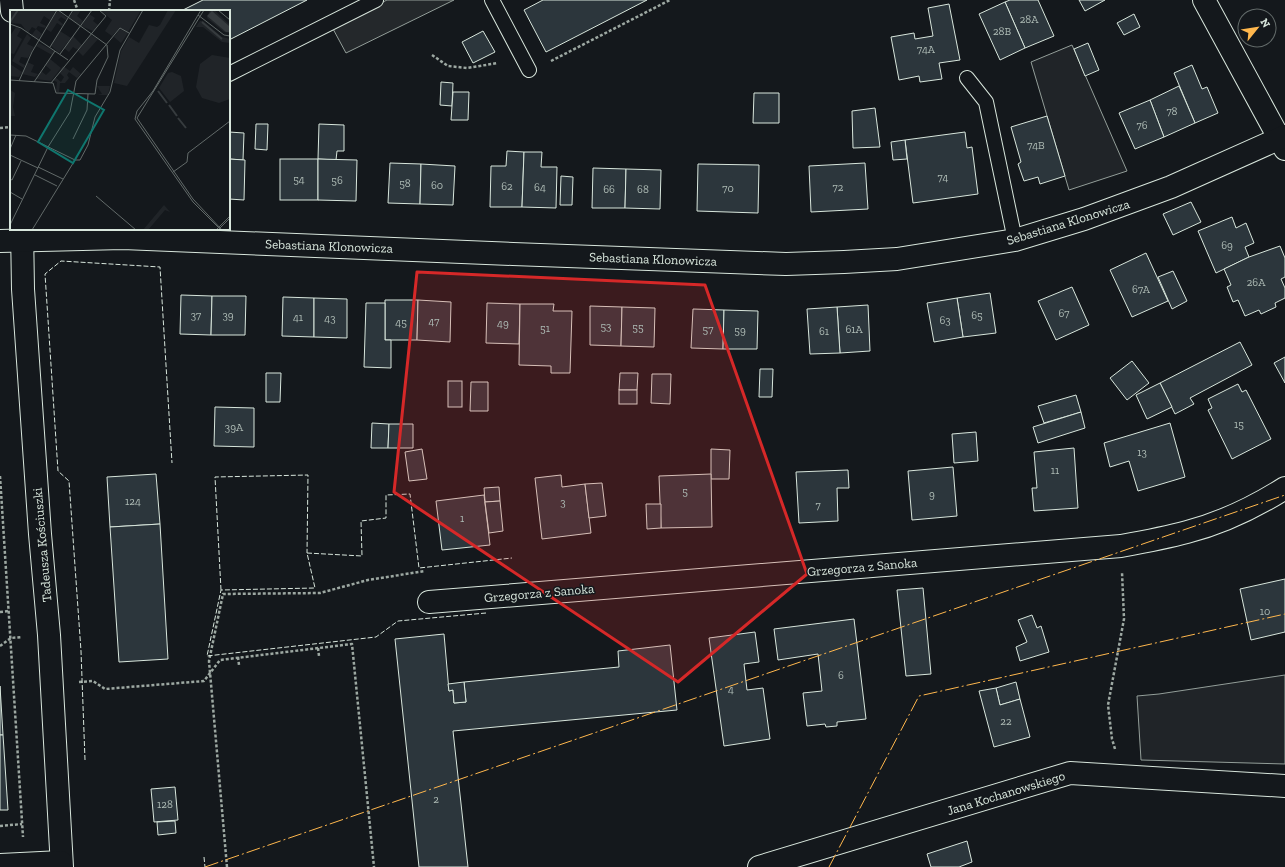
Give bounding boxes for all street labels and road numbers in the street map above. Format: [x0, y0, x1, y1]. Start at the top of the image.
street label: Sebastiana Klonowicza [1005, 196, 1132, 248]
street label: Sebastiana Klonowicza [265, 236, 394, 256]
street label: Sebastiana Klonowicza [589, 249, 718, 269]
street label: Tadeusza Kościuszki [29, 487, 54, 603]
street label: Grzegorza z Sanoka [806, 555, 918, 579]
street label: Grzegorza z Sanoka [483, 581, 595, 605]
street label: Jana Kochanowskiego [945, 768, 1067, 818]

